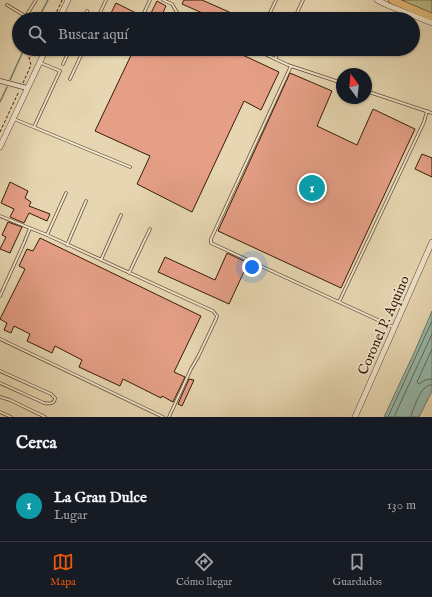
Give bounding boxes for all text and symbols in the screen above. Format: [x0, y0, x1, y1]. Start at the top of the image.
search box [12, 12, 420, 56]
icon: search [26, 23, 48, 45]
text: Buscar aquí [58, 25, 128, 44]
north arrow [336, 68, 372, 104]
pin: 1 [299, 173, 325, 203]
your location [242, 257, 262, 277]
street label: Coronel P. Aquino [354, 273, 414, 378]
text: Cerca [16, 433, 57, 454]
text: La Gran Dulce [54, 488, 147, 507]
text: 1 [27, 497, 31, 514]
text: 130 m [387, 497, 416, 514]
text: Lugar [54, 507, 87, 524]
tab: Mapa [50, 551, 76, 589]
tab: Cómo llegar [176, 551, 232, 589]
tab: Guardados [332, 551, 382, 589]

